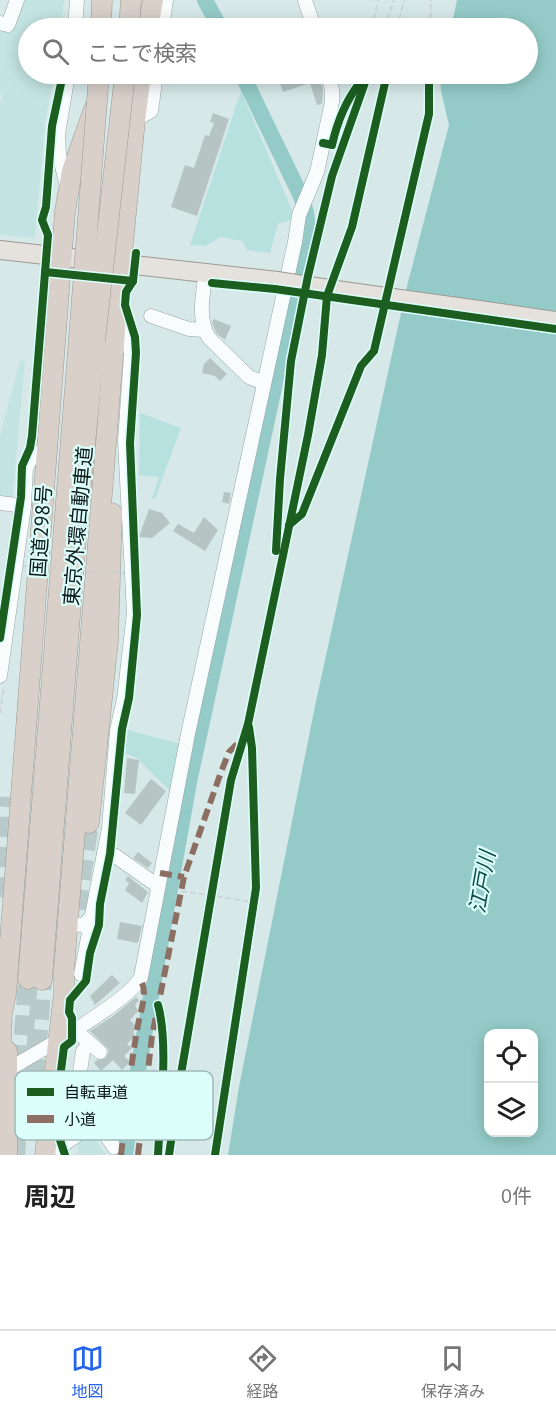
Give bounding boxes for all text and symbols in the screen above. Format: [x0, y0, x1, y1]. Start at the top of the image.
search box [18, 18, 538, 84]
icon: search [39, 35, 72, 68]
text: ここで検索 [87, 39, 197, 67]
street label: 東京外環自動車道 [58, 445, 98, 607]
street label: 国道298号 [25, 484, 57, 578]
water label: 江戸川 [463, 847, 501, 915]
map controls [484, 1029, 538, 1137]
button: locate [484, 1029, 538, 1083]
legend [15, 1071, 213, 1140]
text: 自転車道 [64, 1082, 128, 1102]
button: layers [484, 1083, 538, 1137]
text: 小道 [64, 1109, 96, 1129]
text: 周辺 [24, 1180, 76, 1213]
text: 0件 [501, 1183, 532, 1209]
tab: 地図 [71, 1342, 104, 1402]
tab: 経路 [246, 1342, 279, 1402]
tab: 保存済み [421, 1342, 485, 1402]

